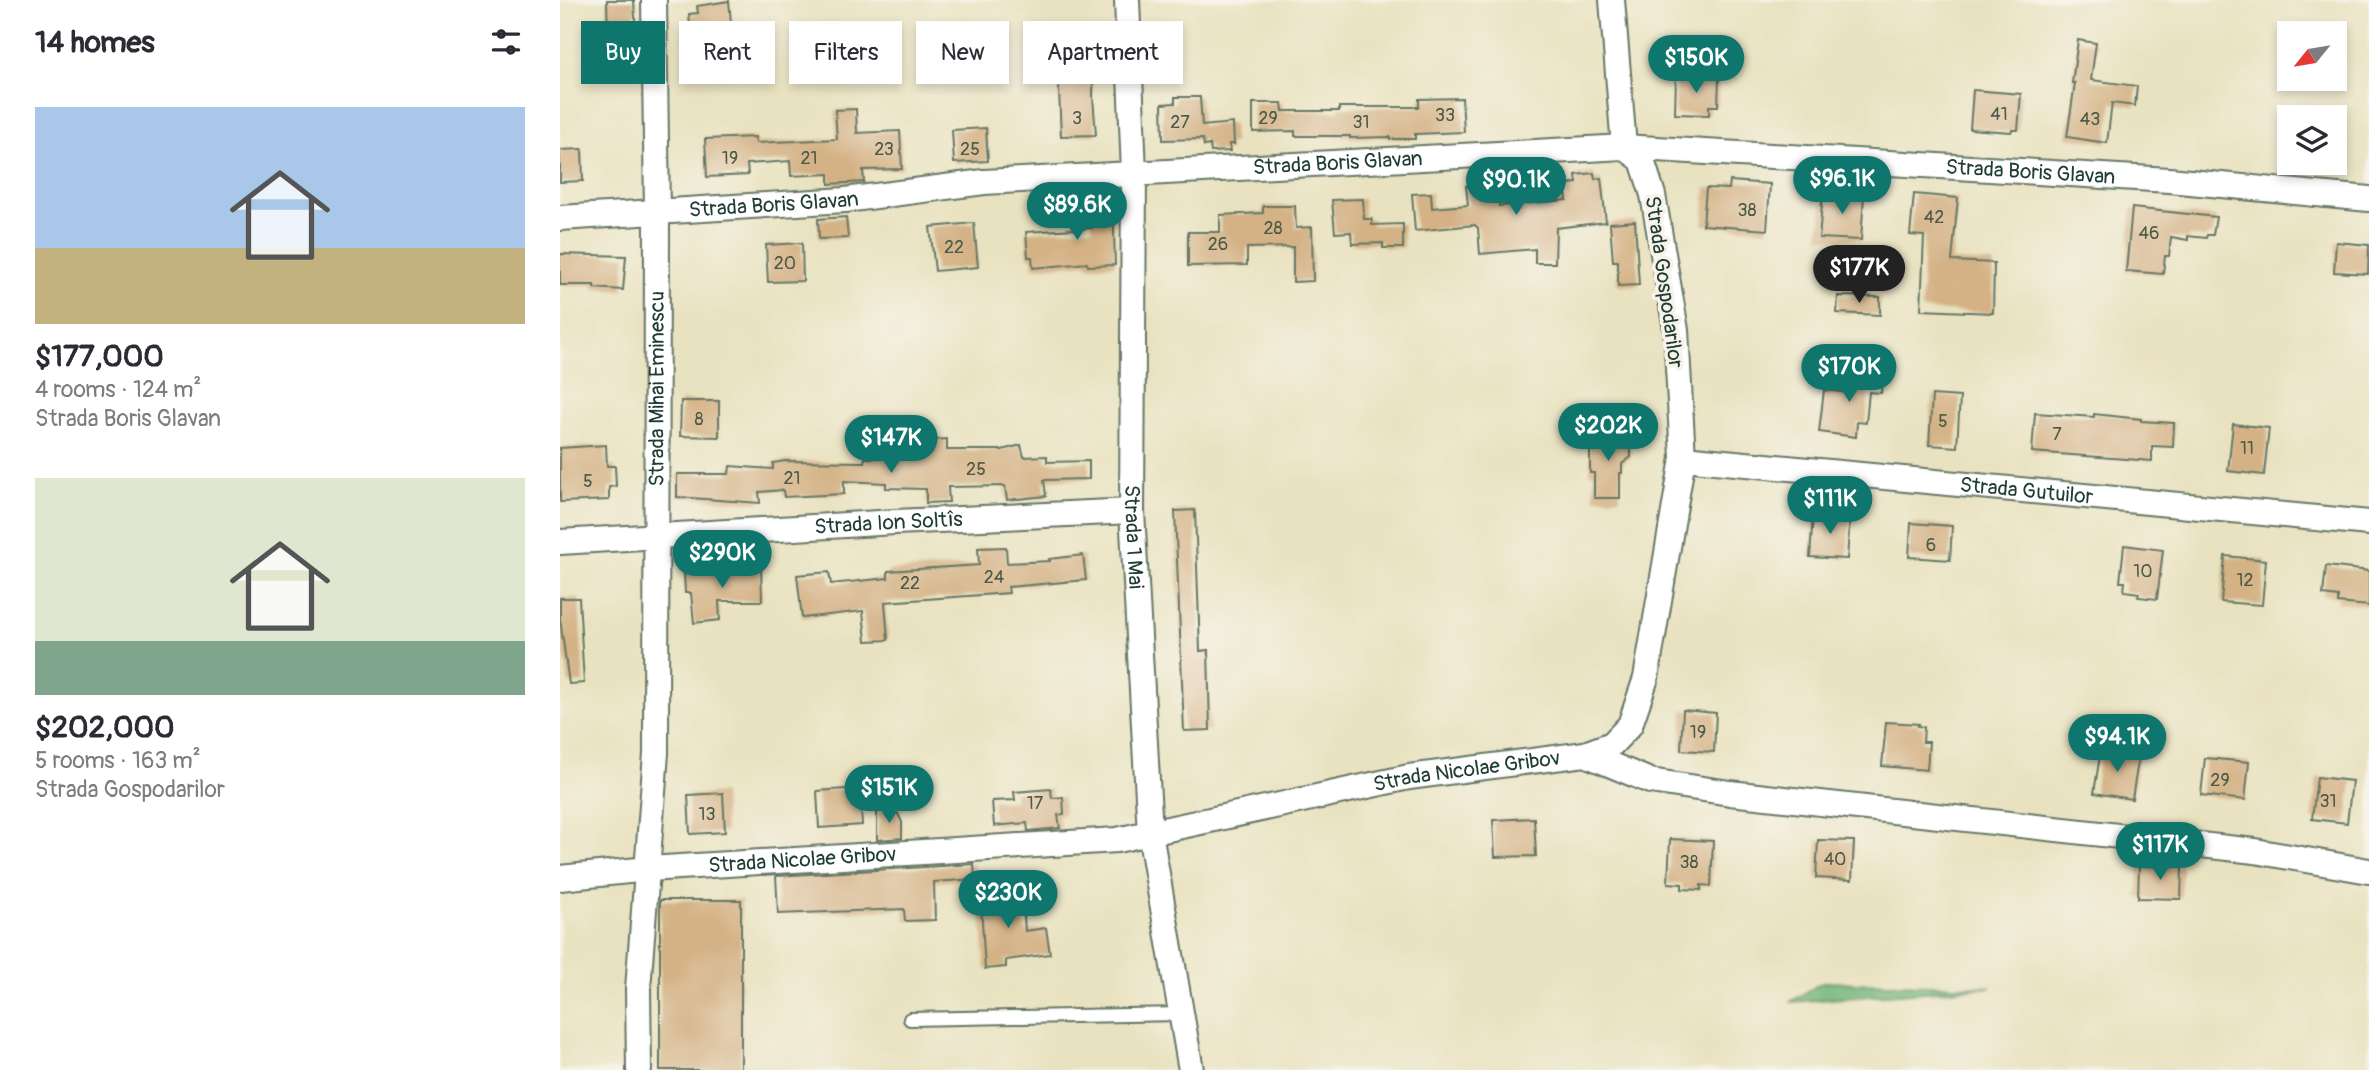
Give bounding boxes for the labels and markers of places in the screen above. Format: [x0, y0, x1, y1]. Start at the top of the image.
pin: $150K [1647, 36, 1745, 95]
pin: $96.1K [1785, 156, 1899, 216]
pin: $90.1K [1459, 158, 1573, 217]
pin: $89.6K [1020, 182, 1134, 242]
pin: $177K [1810, 246, 1908, 305]
pin: $170K [1800, 344, 1898, 404]
pin: $202K [1559, 404, 1657, 463]
pin: $147K [842, 416, 940, 475]
pin: $111K [1781, 476, 1879, 536]
pin: $290K [673, 530, 771, 590]
pin: $94.1K [2060, 714, 2174, 774]
pin: $151K [840, 766, 938, 825]
pin: $117K [2111, 822, 2209, 882]
pin: $230K [959, 870, 1057, 930]

